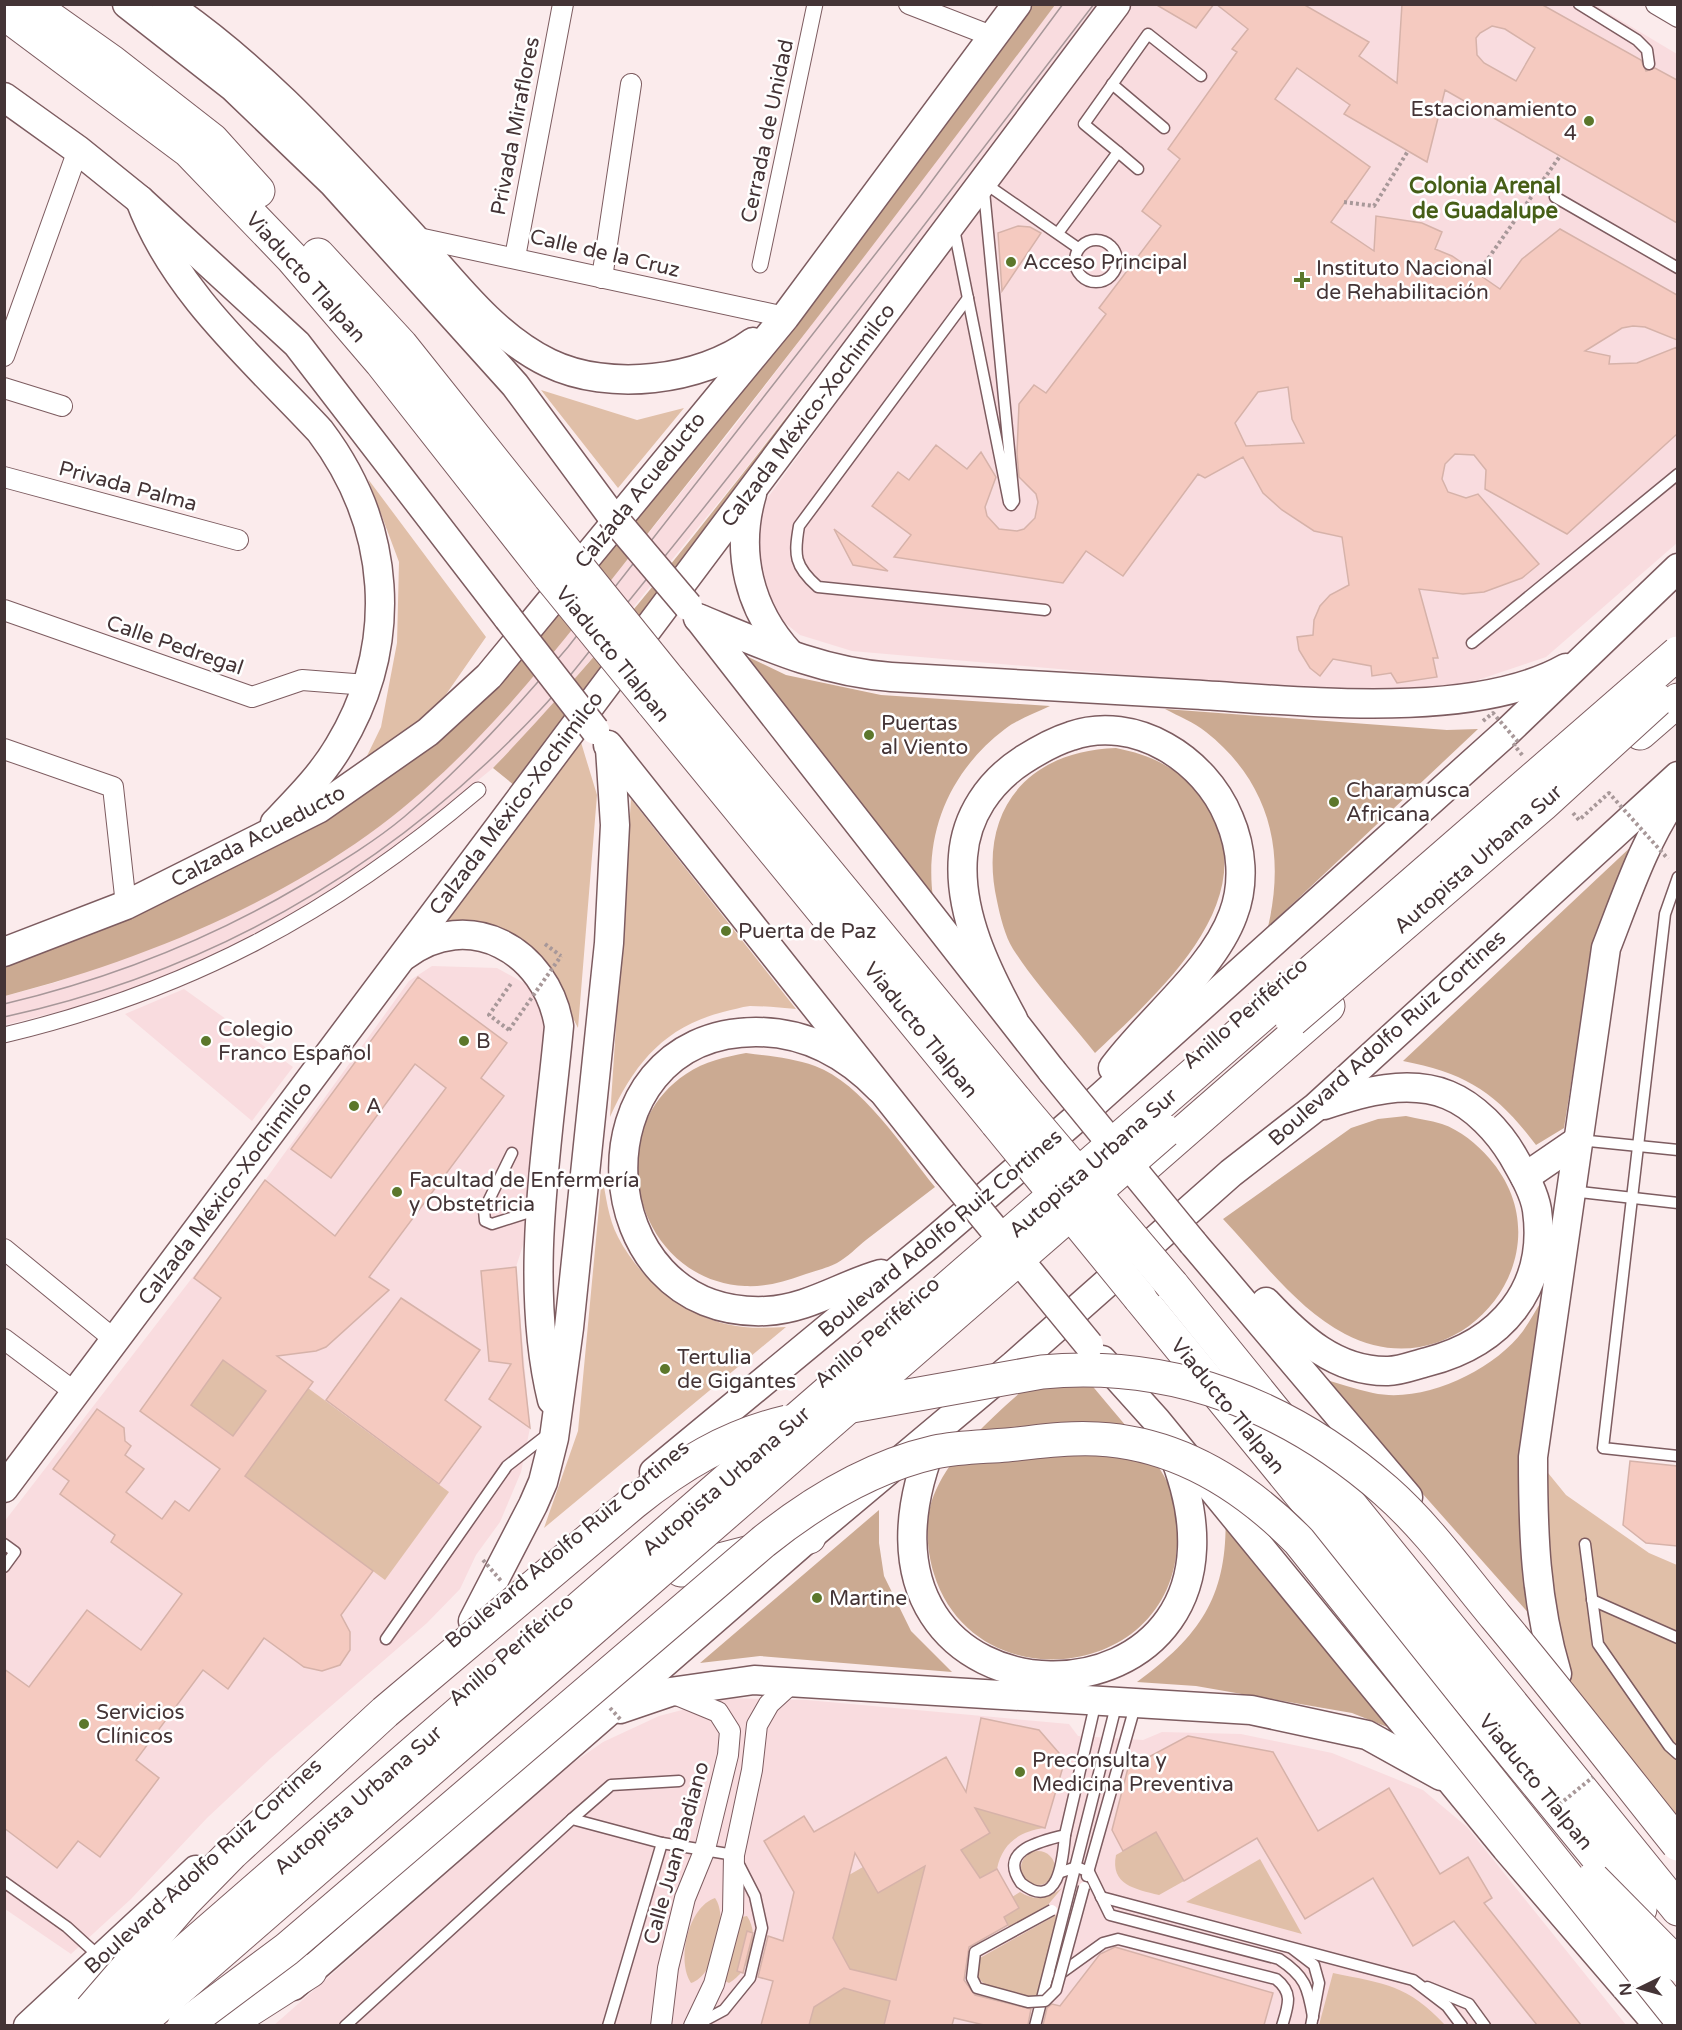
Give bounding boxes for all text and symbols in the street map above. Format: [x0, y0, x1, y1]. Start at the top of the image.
street label: Privada Miraflores [486, 35, 545, 217]
street label: Cerrada de Unidad [736, 37, 799, 225]
place label: Estacionamiento 4 [1411, 97, 1577, 146]
marker: Estacionamiento 4 [1582, 114, 1596, 128]
district label: Colonia Arenal de Guadalupe [1409, 173, 1561, 224]
street label: Viaducto Tlalpan [240, 207, 371, 348]
street label: Calle de la Cruz [528, 224, 682, 283]
place label: Acceso Principal [1023, 250, 1188, 275]
marker: Acceso Principal [1004, 255, 1018, 269]
place label: Instituto Nacional de Rehabilitación [1316, 256, 1492, 305]
marker: Instituto Nacional de Rehabilitación [1293, 271, 1311, 289]
street label: Calzada México-Xochimilco [716, 299, 901, 532]
street label: Calzada Acueducto [570, 407, 711, 573]
street label: Privada Palma [56, 456, 200, 517]
street label: Viaducto Tlalpan [550, 581, 675, 727]
street label: Calle Pedregal [103, 610, 247, 681]
street label: Calzada México-Xochimilco [424, 687, 609, 920]
place label: Puertas al Viento [881, 711, 968, 760]
marker: Puertas al Viento [862, 728, 876, 742]
place label: Charamusca Africana [1346, 778, 1470, 827]
street label: Autopista Urbana Sur [1389, 779, 1568, 939]
street label: Calzada Acueducto [167, 780, 350, 893]
marker: Charamusca Africana [1327, 795, 1341, 809]
place label: Puerta de Paz [738, 919, 876, 944]
marker: Puerta de Paz [719, 924, 733, 938]
street label: Boulevard Adolfo Ruiz Cortines [1264, 925, 1511, 1152]
street label: Anillo Periférico [1178, 952, 1313, 1075]
street label: Viaducto Tlalpan [858, 957, 983, 1103]
place label: Colegio Franco Español [218, 1017, 371, 1066]
place label: B [476, 1029, 491, 1054]
marker: Colegio Franco Español [199, 1034, 213, 1048]
marker: B [457, 1034, 471, 1048]
street label: Calzada México-Xochimilco [133, 1077, 318, 1310]
street label: Autopista Urbana Sur [1004, 1083, 1183, 1243]
place label: A [366, 1094, 382, 1119]
marker: A [347, 1099, 361, 1113]
street label: Boulevard Adolfo Ruiz Cortines [813, 1124, 1067, 1343]
place label: Facultad de Enfermería y Obstetricia [409, 1168, 640, 1217]
marker: Facultad de Enfermería y Obstetricia [390, 1185, 404, 1199]
street label: Anillo Periférico [810, 1271, 945, 1394]
street label: Viaducto Tlalpan [1165, 1333, 1290, 1479]
place label: Tertulia de Gigantes [677, 1345, 796, 1394]
marker: Tertulia de Gigantes [658, 1362, 672, 1376]
street label: Autopista Urbana Sur [637, 1401, 816, 1561]
street label: Boulevard Adolfo Ruiz Cortines [440, 1435, 694, 1654]
place label: Martine [829, 1586, 907, 1611]
street label: Anillo Periférico [444, 1589, 579, 1712]
marker: Martine [810, 1591, 824, 1605]
place label: Servicios Clínicos [96, 1700, 185, 1749]
street label: Viaducto Tlalpan [1473, 1709, 1598, 1855]
marker: Servicios Clínicos [77, 1717, 91, 1731]
street label: Autopista Urbana Sur [269, 1720, 448, 1880]
place label: Preconsulta y Medicina Preventiva [1032, 1748, 1234, 1797]
street label: Boulevard Adolfo Ruiz Cortines [80, 1753, 327, 1980]
street label: Calle Juan Badiano [638, 1759, 715, 1947]
marker: Preconsulta y Medicina Preventiva [1013, 1765, 1027, 1779]
north arrow [1610, 1958, 1670, 2018]
text: N [1616, 1982, 1637, 1996]

